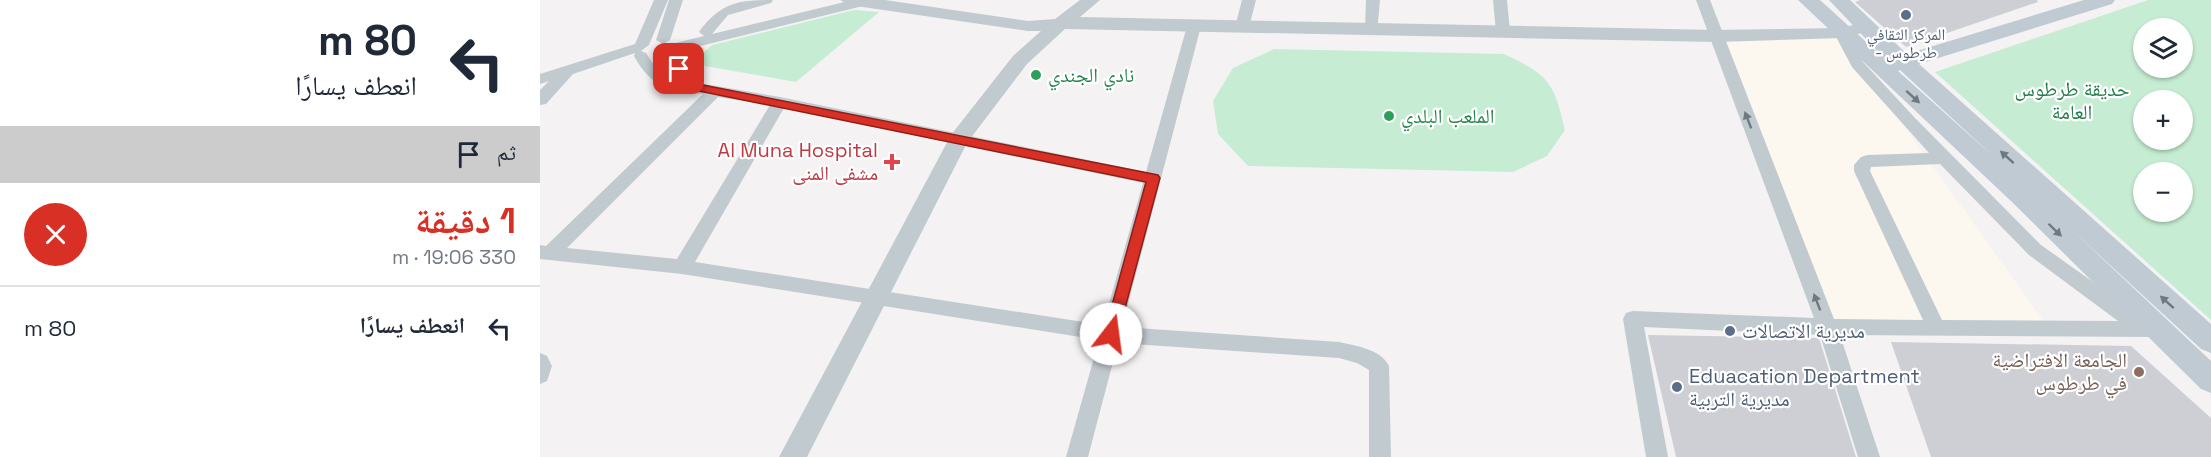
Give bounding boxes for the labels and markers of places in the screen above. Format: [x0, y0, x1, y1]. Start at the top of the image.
marker: المركز الثقافي - طرطوس [1899, 8, 1913, 22]
place label: المركز الثقافي - طرطوس [1867, 24, 1945, 63]
pin [653, 43, 704, 94]
place label: نادي الجندي [1048, 62, 1134, 91]
marker: نادي الجندي [1029, 68, 1043, 82]
place label: الملعب البلدي [1401, 103, 1495, 132]
marker: الملعب البلدي [1382, 109, 1396, 123]
place label: Al Muna Hospital مشفى المنى [718, 137, 878, 186]
marker: Al Muna Hospital مشفى المنى [883, 153, 901, 171]
place label: مديرية الاتصالات [1742, 318, 1865, 344]
marker: مديرية الاتصالات [1723, 324, 1737, 338]
place label: الجامعة الافتراضية في طرطوس [1993, 347, 2127, 399]
place label: Eduacation Department مديرية التربية [1689, 363, 1920, 412]
marker: الجامعة الافتراضية في طرطوس [2132, 365, 2146, 379]
marker: Eduacation Department مديرية التربية [1670, 380, 1684, 394]

